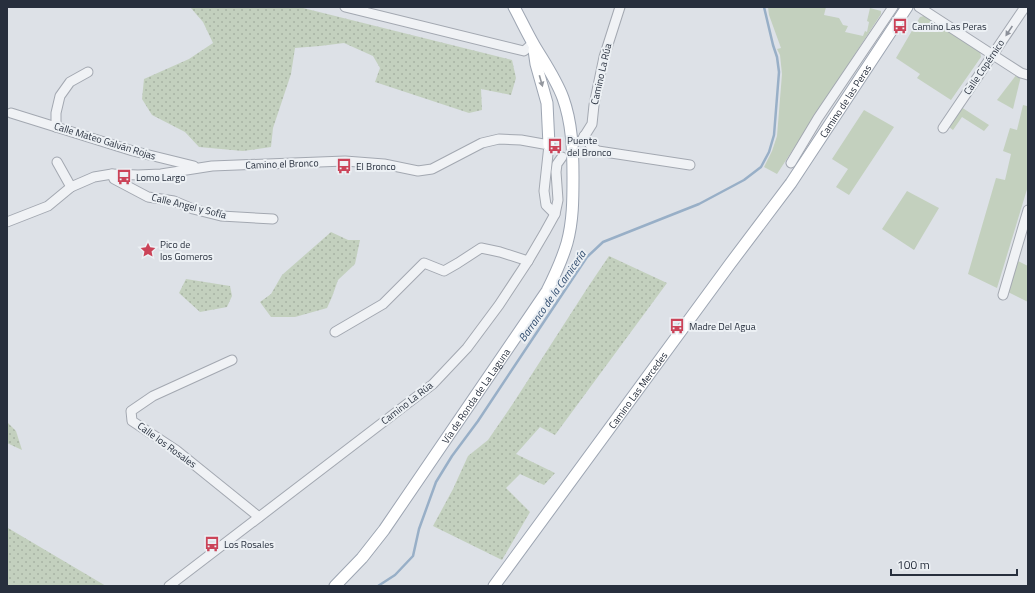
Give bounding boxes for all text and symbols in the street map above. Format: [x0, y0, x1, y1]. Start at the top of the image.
bus stop icon: Camino Las Peras [891, 17, 909, 35]
place label: Camino Las Peras [912, 19, 987, 34]
one-way arrow [1005, 26, 1013, 36]
street label: Calle Copérnico [960, 36, 1008, 98]
street label: Camino La Rúa [587, 42, 615, 106]
street label: Camino de las Peras [816, 61, 875, 140]
one-way arrow [538, 75, 544, 87]
street label: Calle Mateo Galván Rojas [52, 118, 158, 164]
place label: Puente del Bronco [567, 133, 612, 160]
bus stop icon: Puente del Bronco [546, 137, 564, 155]
street label: Camino el Bronco [245, 155, 319, 173]
bus stop icon: El Bronco [335, 157, 353, 175]
place label: El Bronco [356, 159, 396, 174]
bus stop icon: Lomo Largo [115, 168, 133, 186]
place label: Lomo Largo [136, 170, 185, 185]
street label: Calle Angel y Sofía [150, 189, 228, 223]
place label: Pico de los Gomeros [160, 237, 213, 264]
place icon: Pico de los Gomeros [139, 241, 157, 259]
water label: Barranco de la Carnicería [514, 247, 590, 345]
bus stop icon: Madre Del Agua [668, 317, 686, 335]
place label: Madre Del Agua [689, 319, 756, 334]
street label: Vía de Ronda de La Laguna [438, 345, 513, 446]
street label: Camino Las Mercedes [604, 348, 671, 431]
street label: Camino La Rúa [378, 378, 436, 428]
street label: Calle los Rosales [134, 418, 200, 472]
bus stop icon: Los Rosales [203, 535, 221, 553]
place label: Los Rosales [224, 537, 274, 552]
scale bar [891, 551, 1017, 577]
text: 100 m [897, 555, 930, 574]

